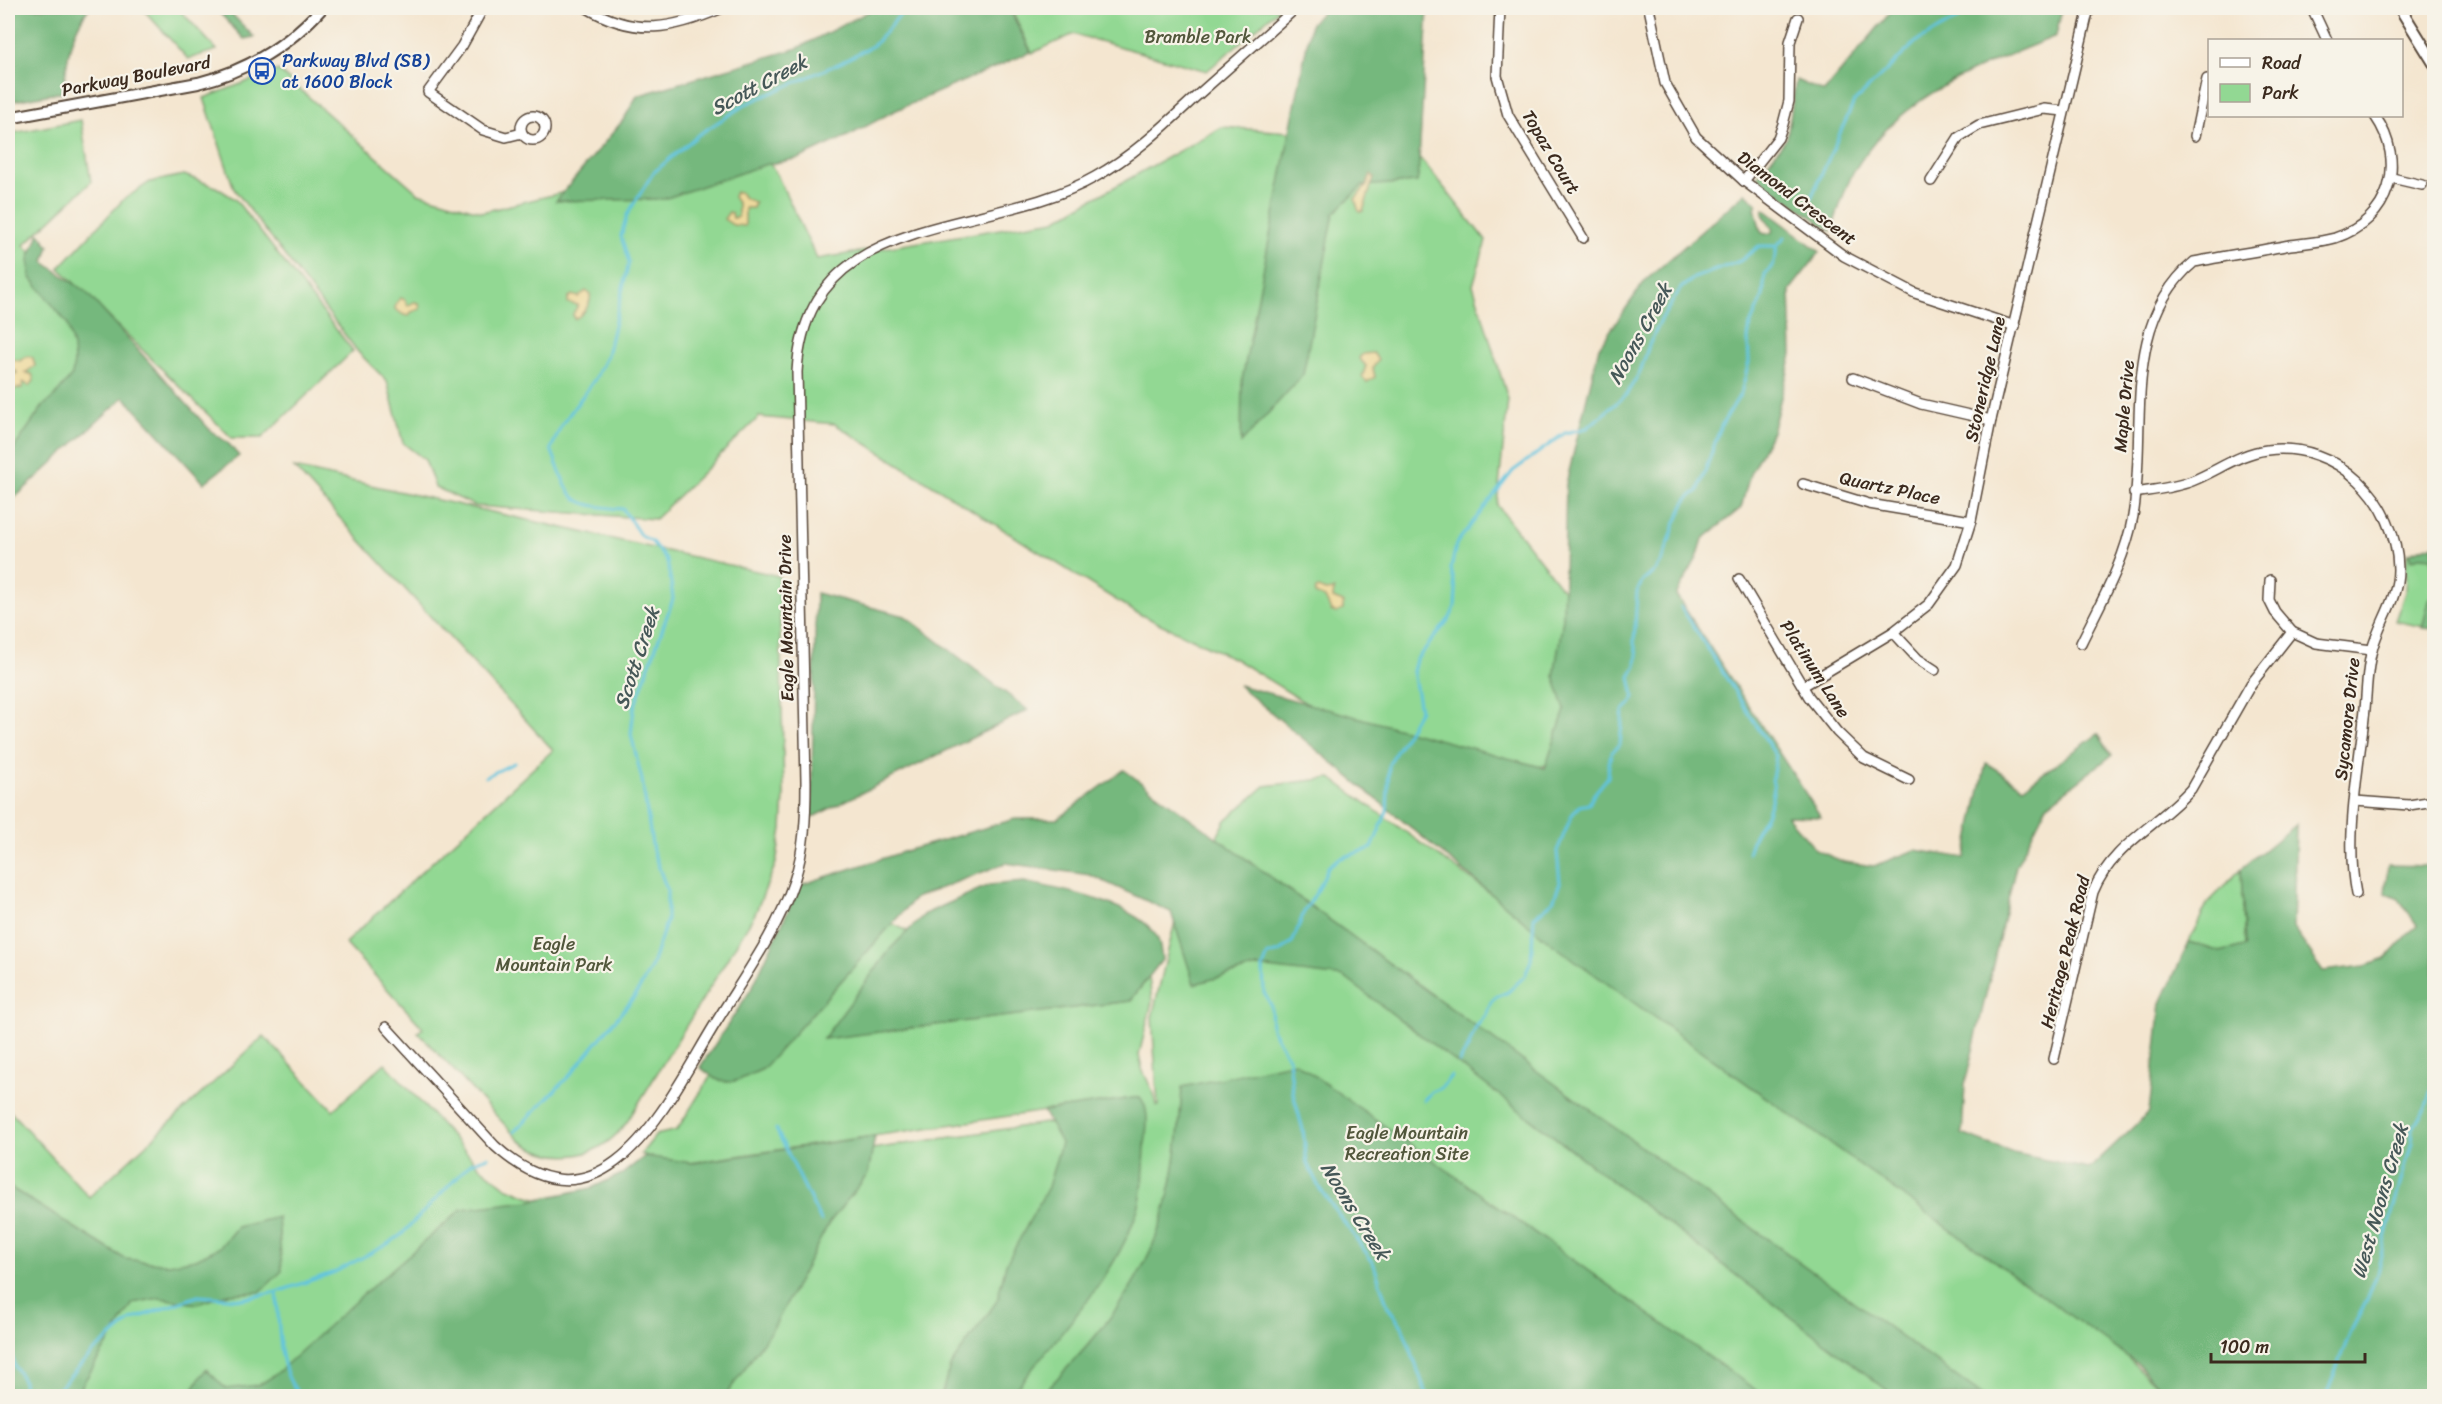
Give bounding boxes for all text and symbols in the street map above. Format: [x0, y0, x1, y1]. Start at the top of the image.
park label: Bramble Park [1144, 21, 1252, 53]
legend [2208, 39, 2403, 117]
water label: Scott Creek [704, 44, 815, 125]
place label: Parkway Blvd (SB) at 1600 Block [282, 45, 431, 98]
street label: Parkway Boulevard [59, 46, 215, 106]
text: Road [2262, 47, 2302, 79]
bus stop icon: Parkway Blvd (SB) at 1600 Block [247, 56, 277, 86]
text: Park [2262, 77, 2299, 109]
street label: Topaz Court [1513, 103, 1589, 201]
street label: Diamond Crescent [1730, 142, 1864, 254]
water label: Noons Creek [1598, 275, 1683, 391]
street label: Stoneridge Lane [1955, 313, 2015, 445]
street label: Maple Drive [2104, 358, 2144, 454]
street label: Quartz Place [1837, 462, 1943, 514]
street label: Eagle Mountain Drive [769, 534, 803, 702]
water label: Scott Creek [604, 601, 670, 714]
street label: Platinum Lane [1771, 613, 1859, 725]
street label: Sycamore Drive [2325, 656, 2369, 782]
street label: Heritage Peak Road [2031, 871, 2100, 1032]
park label: Eagle Mountain Park [496, 928, 613, 981]
park label: Eagle Mountain Recreation Site [1345, 1117, 1469, 1170]
water label: West Noons Creek [2341, 1118, 2419, 1283]
water label: Noons Creek [1311, 1155, 1400, 1269]
scale bar [2211, 1326, 2366, 1364]
text: 100 m [2220, 1331, 2269, 1363]

